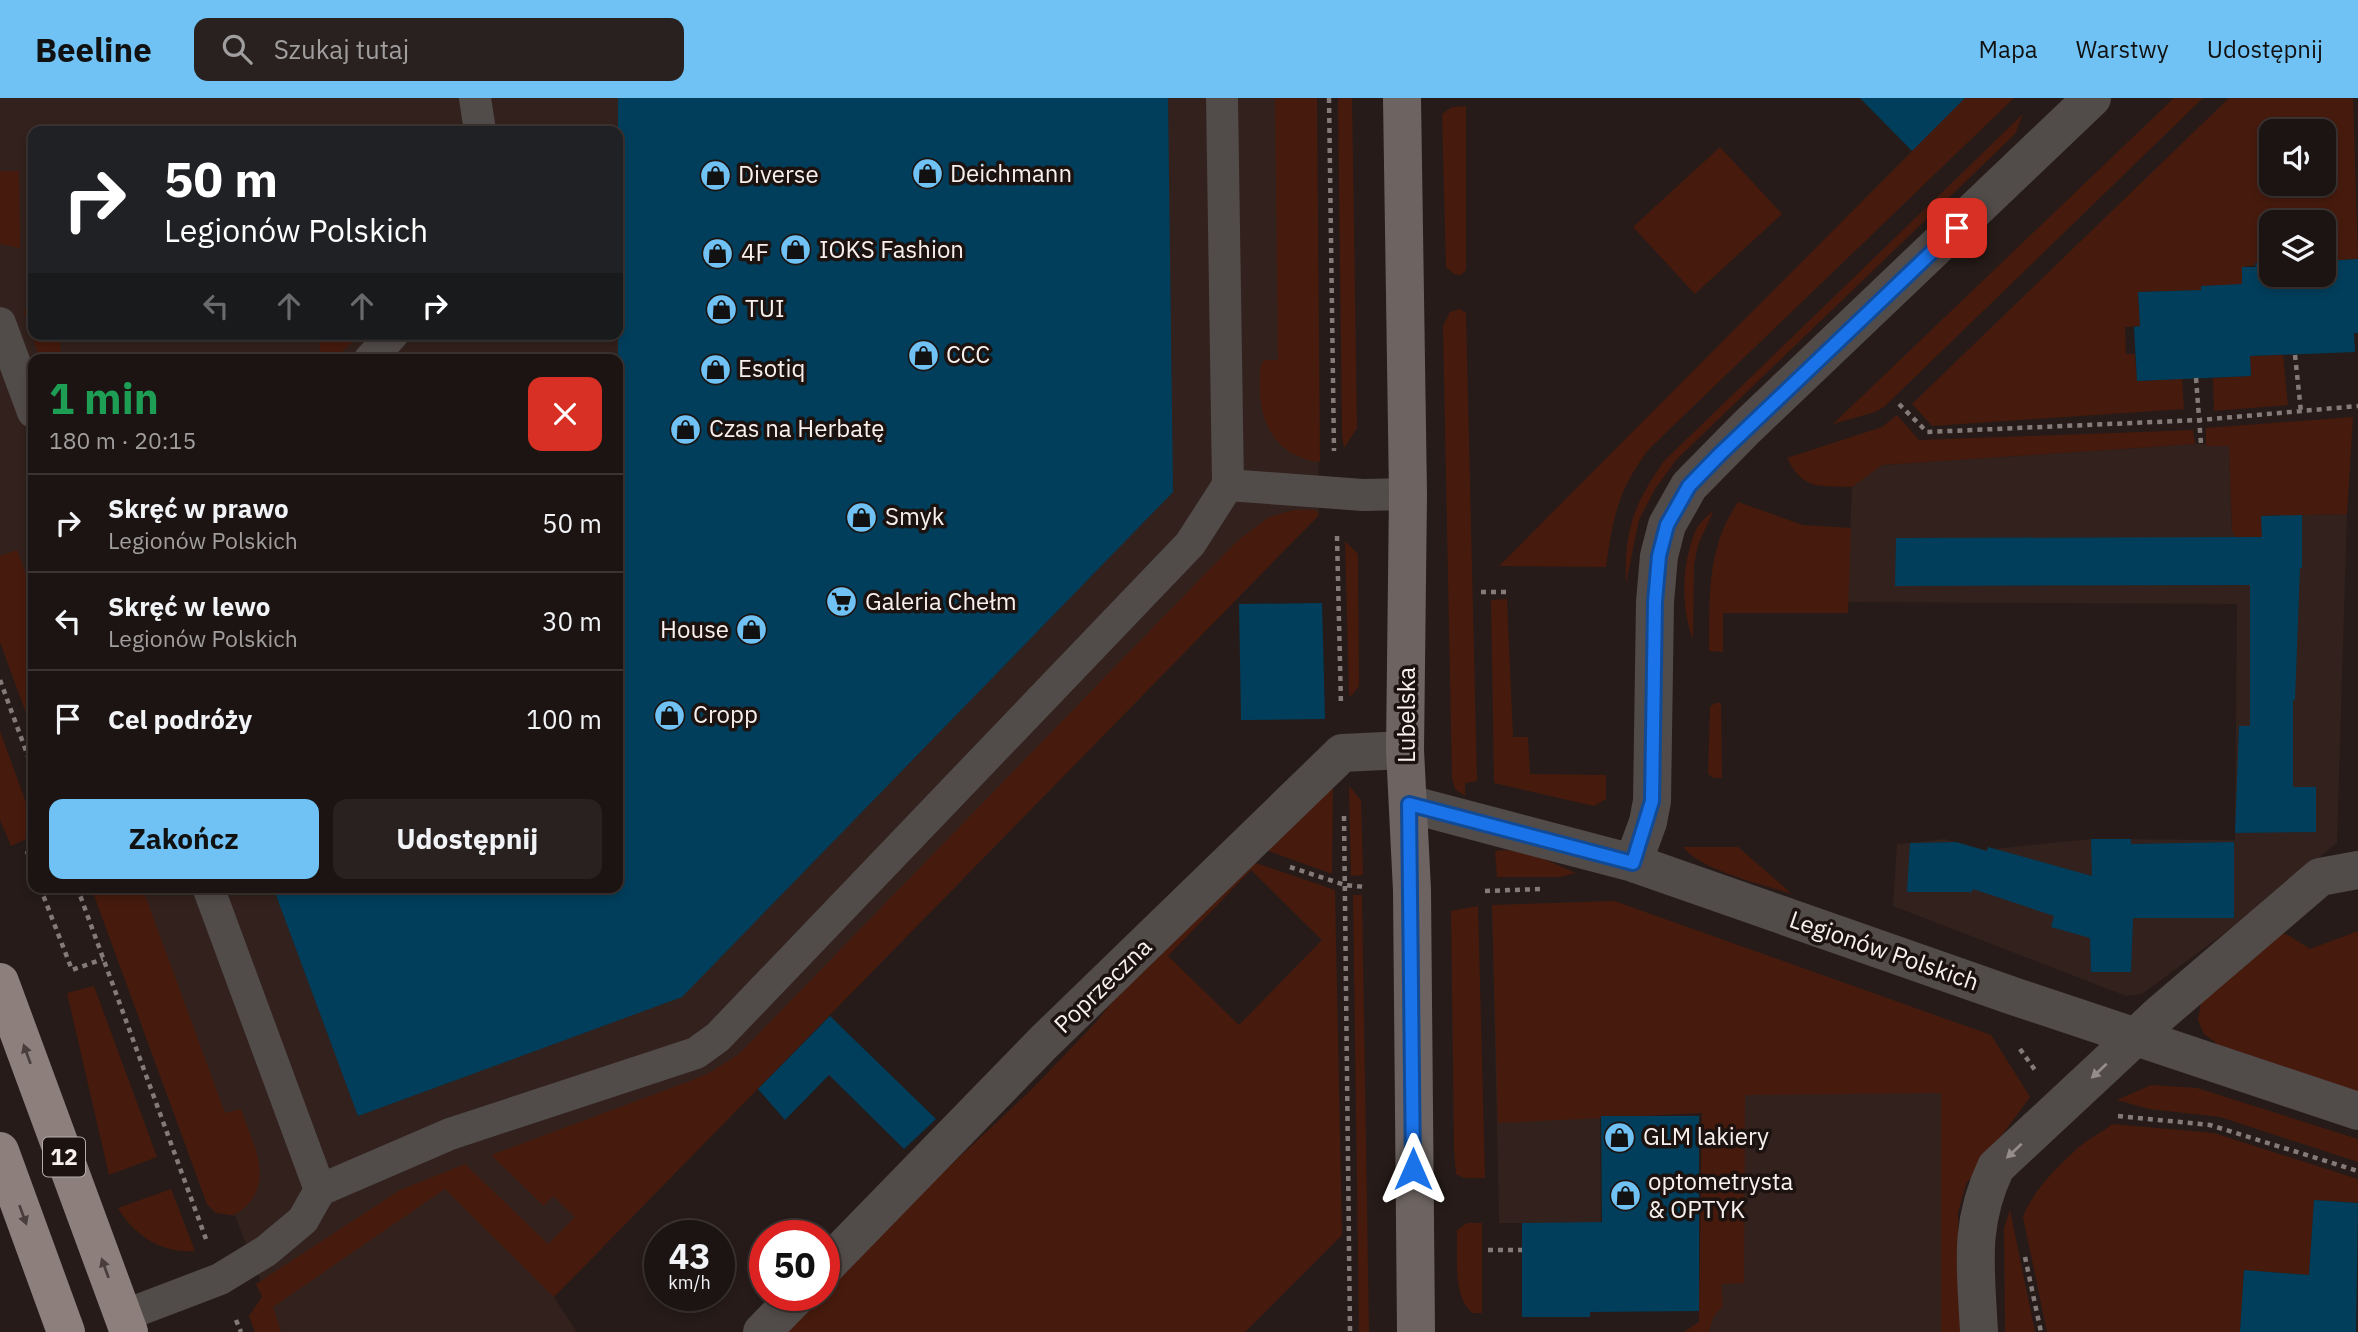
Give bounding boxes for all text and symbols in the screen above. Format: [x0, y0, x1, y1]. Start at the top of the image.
search box [194, 18, 684, 81]
text: Beeline [35, 28, 152, 71]
icon: search [218, 30, 256, 68]
text: Szukaj tutaj [274, 32, 409, 66]
text: Mapa [1979, 33, 2038, 65]
text: Warstwy [2076, 33, 2169, 65]
text: Udostępnij [2207, 33, 2323, 65]
map controls [2259, 119, 2336, 287]
button: sound [2259, 119, 2336, 196]
text: 50 m [164, 147, 278, 210]
icon: right [49, 154, 140, 245]
shop icon: Deichmann [910, 157, 944, 191]
place label: Deichmann [950, 157, 1072, 189]
shop icon: Diverse [698, 158, 732, 192]
place label: Diverse [738, 158, 819, 190]
pin [1927, 198, 1987, 258]
text: Legionów Polskich [164, 209, 428, 251]
icon: arrive [1938, 209, 1976, 247]
button: layers [2259, 210, 2336, 287]
shop icon: IOKS Fashion [779, 233, 813, 267]
place label: IOKS Fashion [819, 233, 964, 265]
shop icon: 4F [701, 236, 735, 270]
place label: 4F [741, 236, 769, 268]
icon: left [197, 287, 235, 325]
icon: ahead [270, 287, 308, 325]
icon: ahead [343, 287, 381, 325]
icon: right [416, 287, 454, 325]
shop icon: TUI [705, 292, 739, 326]
place label: TUI [745, 292, 785, 324]
shop icon: CCC [906, 338, 940, 372]
place label: CCC [946, 338, 990, 370]
shop icon: Esotiq [698, 352, 732, 386]
place label: Esotiq [738, 352, 805, 384]
text: 1 min [49, 371, 159, 426]
button: close [528, 377, 602, 451]
shop icon: Czas na Herbatę [669, 412, 703, 446]
place label: Czas na Herbatę [709, 412, 885, 444]
text: 180 m · 20:15 [49, 425, 196, 455]
text: Skręć w prawo [108, 491, 289, 525]
shop icon: Smyk [845, 500, 879, 534]
place label: Smyk [885, 500, 945, 532]
icon: right [49, 504, 87, 542]
text: 50 m [542, 506, 602, 540]
text: Legionów Polskich [108, 525, 298, 555]
supermarket icon: Galeria Chełm [825, 585, 859, 619]
place label: Galeria Chełm [865, 585, 1017, 617]
text: Skręć w lewo [108, 589, 270, 623]
icon: left [49, 602, 87, 640]
text: 30 m [542, 604, 602, 638]
place label: House [660, 613, 729, 645]
shop icon: House [735, 613, 769, 647]
text: Legionów Polskich [108, 623, 298, 653]
street label: Lubelska [1390, 667, 1422, 763]
shop icon: Cropp [653, 698, 687, 732]
place label: Cropp [693, 698, 758, 730]
icon: arrive [49, 700, 87, 738]
text: Cel podróży [108, 702, 252, 736]
text: 100 m [526, 702, 602, 736]
button: Zakończ [49, 799, 319, 879]
button: Udostępnij [333, 799, 602, 879]
street label: Legionów Polskich [1785, 903, 1983, 997]
street label: Poprzeczna [1047, 931, 1158, 1040]
one-way arrow [21, 1044, 32, 1065]
one-way arrow [2090, 1063, 2108, 1079]
shop icon: GLM lakiery [1603, 1120, 1637, 1154]
place label: GLM lakiery [1643, 1120, 1769, 1152]
position arrow [1376, 1132, 1450, 1206]
road number: 12 [43, 1138, 85, 1176]
one-way arrow [2005, 1143, 2023, 1159]
place label: optometrysta & OPTYK [1648, 1165, 1793, 1225]
shop icon: optometrysta & OPTYK [1608, 1179, 1642, 1213]
one-way arrow [18, 1204, 29, 1225]
speed limit sign: 50 [749, 1220, 840, 1311]
text: 43 [668, 1233, 711, 1279]
one-way arrow [99, 1257, 110, 1278]
text: km/h [668, 1271, 711, 1294]

